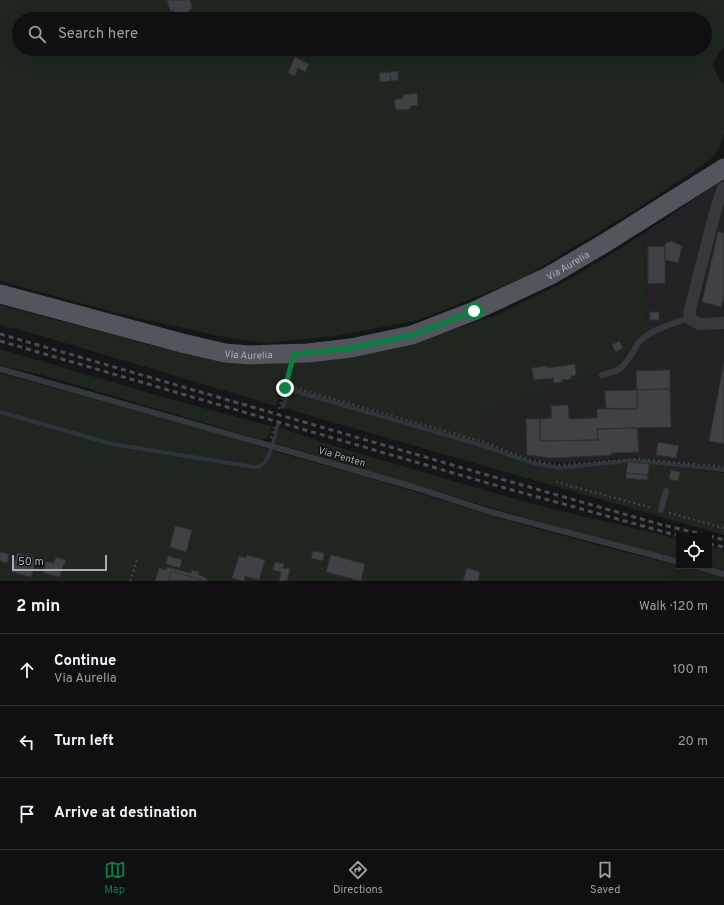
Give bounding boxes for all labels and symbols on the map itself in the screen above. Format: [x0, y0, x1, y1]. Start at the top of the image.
street label: Via Aurelia [544, 249, 592, 284]
route start [465, 302, 483, 320]
street label: Via Aurelia [224, 348, 273, 363]
route end [276, 379, 294, 397]
street label: Via Penten [316, 444, 367, 470]
scale bar [12, 553, 107, 572]

